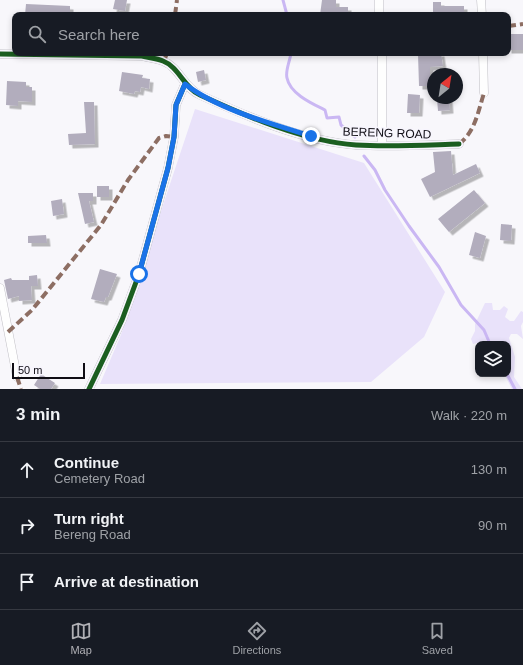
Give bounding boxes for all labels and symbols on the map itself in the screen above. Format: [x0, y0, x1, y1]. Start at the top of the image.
north arrow [427, 68, 463, 104]
street label: BERENG ROAD [342, 124, 432, 142]
route end [302, 127, 320, 145]
route start [130, 265, 148, 283]
scale bar [12, 361, 85, 380]

